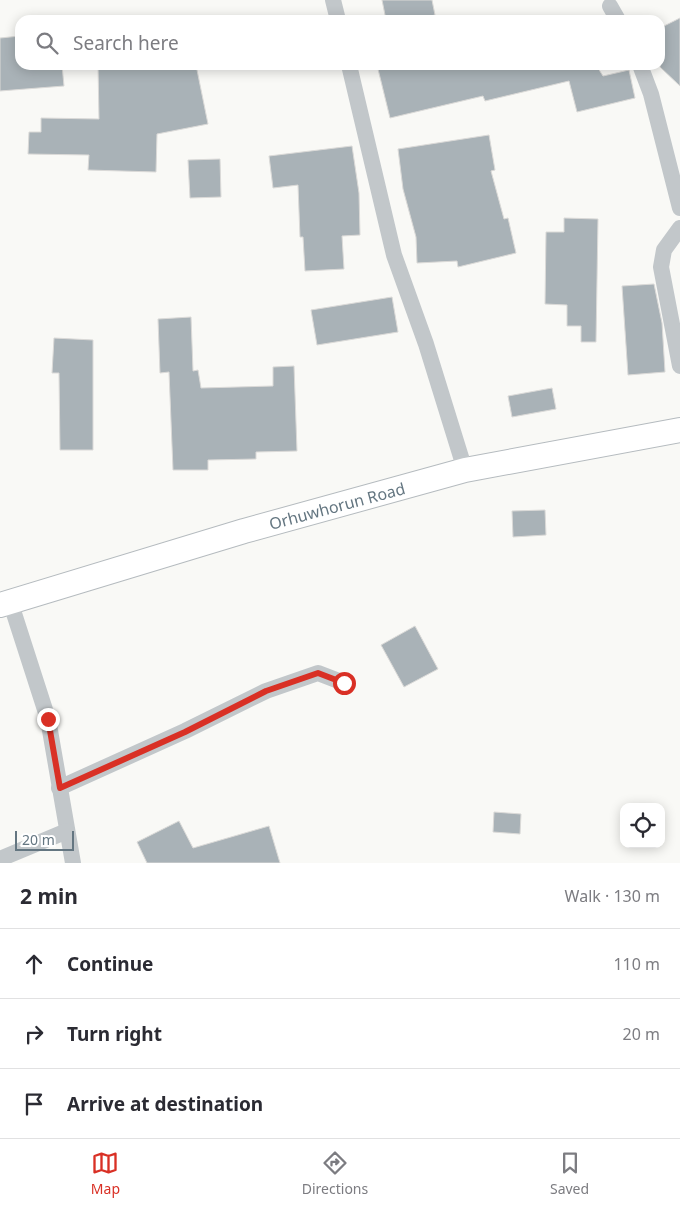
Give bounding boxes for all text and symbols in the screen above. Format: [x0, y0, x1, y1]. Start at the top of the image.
search box [15, 15, 665, 70]
icon: search [33, 29, 61, 57]
text: Search here [73, 30, 179, 56]
street label: Orhuwhorun Road [267, 477, 407, 535]
route start [333, 672, 356, 695]
route end [37, 708, 60, 731]
map controls [620, 803, 665, 848]
button: locate [620, 803, 665, 848]
scale bar [15, 828, 74, 851]
text: 20 m [22, 830, 55, 849]
text: 2 min [20, 882, 78, 910]
text: Walk · 130 m [565, 885, 660, 907]
icon: ahead [20, 950, 48, 978]
text: Continue [67, 951, 153, 977]
text: 110 m [613, 953, 660, 975]
icon: right [20, 1020, 48, 1048]
text: Turn right [67, 1021, 162, 1047]
text: 20 m [623, 1023, 660, 1045]
icon: arrive [20, 1090, 48, 1118]
text: Arrive at destination [67, 1091, 263, 1117]
tab: Map [91, 1149, 120, 1198]
tab: Directions [302, 1149, 368, 1198]
tab: Saved [550, 1149, 589, 1198]

